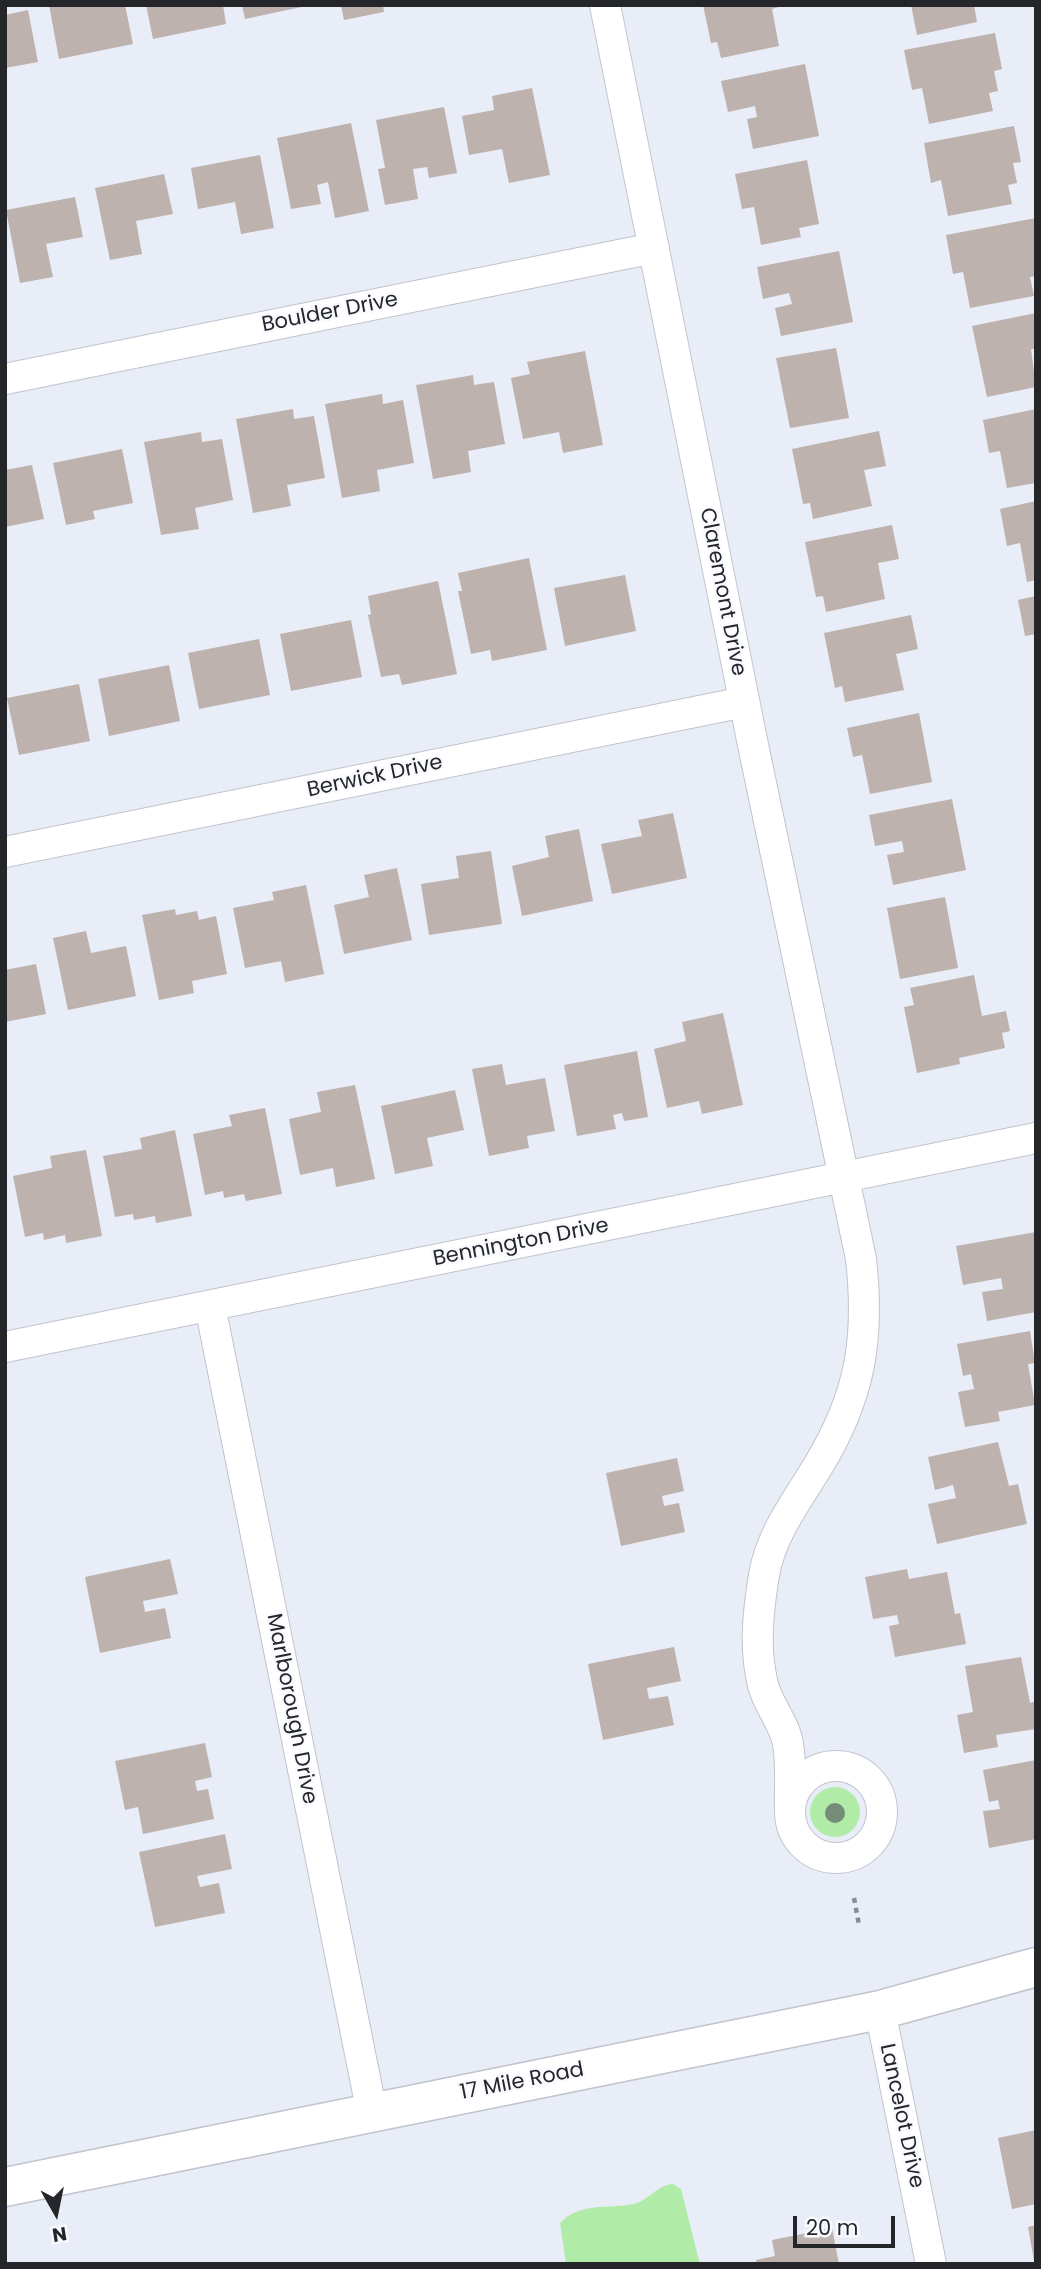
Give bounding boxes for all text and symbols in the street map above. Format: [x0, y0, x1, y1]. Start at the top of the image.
street label: Boulder Drive [260, 287, 400, 339]
street label: Claremont Drive [693, 506, 751, 678]
street label: Berwick Drive [305, 750, 445, 804]
street label: Bennington Drive [431, 1214, 611, 1272]
street label: Marlborough Drive [260, 1612, 322, 1806]
street label: Lancelot Drive [873, 2041, 929, 2191]
street label: 17 Mile Road [458, 2058, 586, 2106]
north arrow [21, 2178, 91, 2248]
scale bar [796, 2202, 898, 2246]
text: 20 m [806, 2213, 859, 2242]
text: N [50, 2220, 69, 2249]

